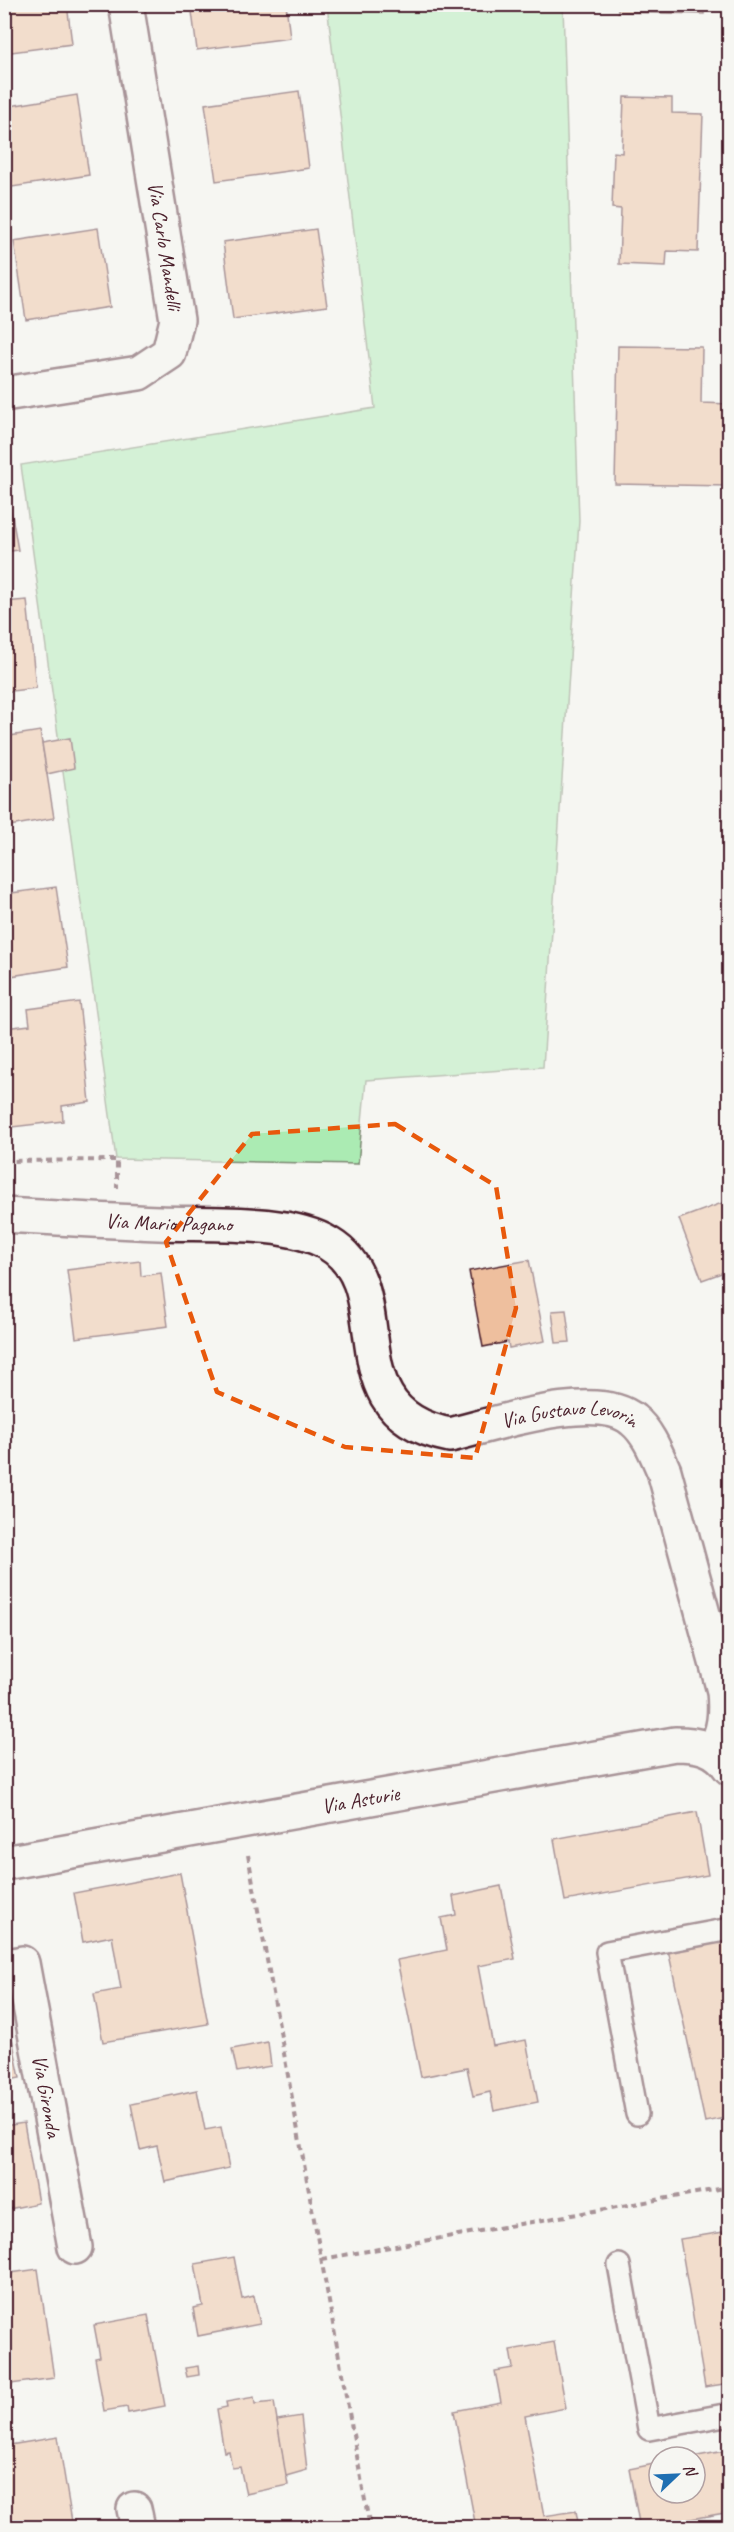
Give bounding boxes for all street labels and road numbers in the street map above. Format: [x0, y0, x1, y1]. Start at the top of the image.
street label: Via Carlo Mandelli [142, 180, 188, 315]
street label: Via Mario Pagano [105, 1208, 235, 1237]
street label: Via Gustavo Levorin [498, 1395, 646, 1434]
street label: Via Asturie [320, 1780, 402, 1819]
street label: Via Gironda [26, 2053, 68, 2141]

